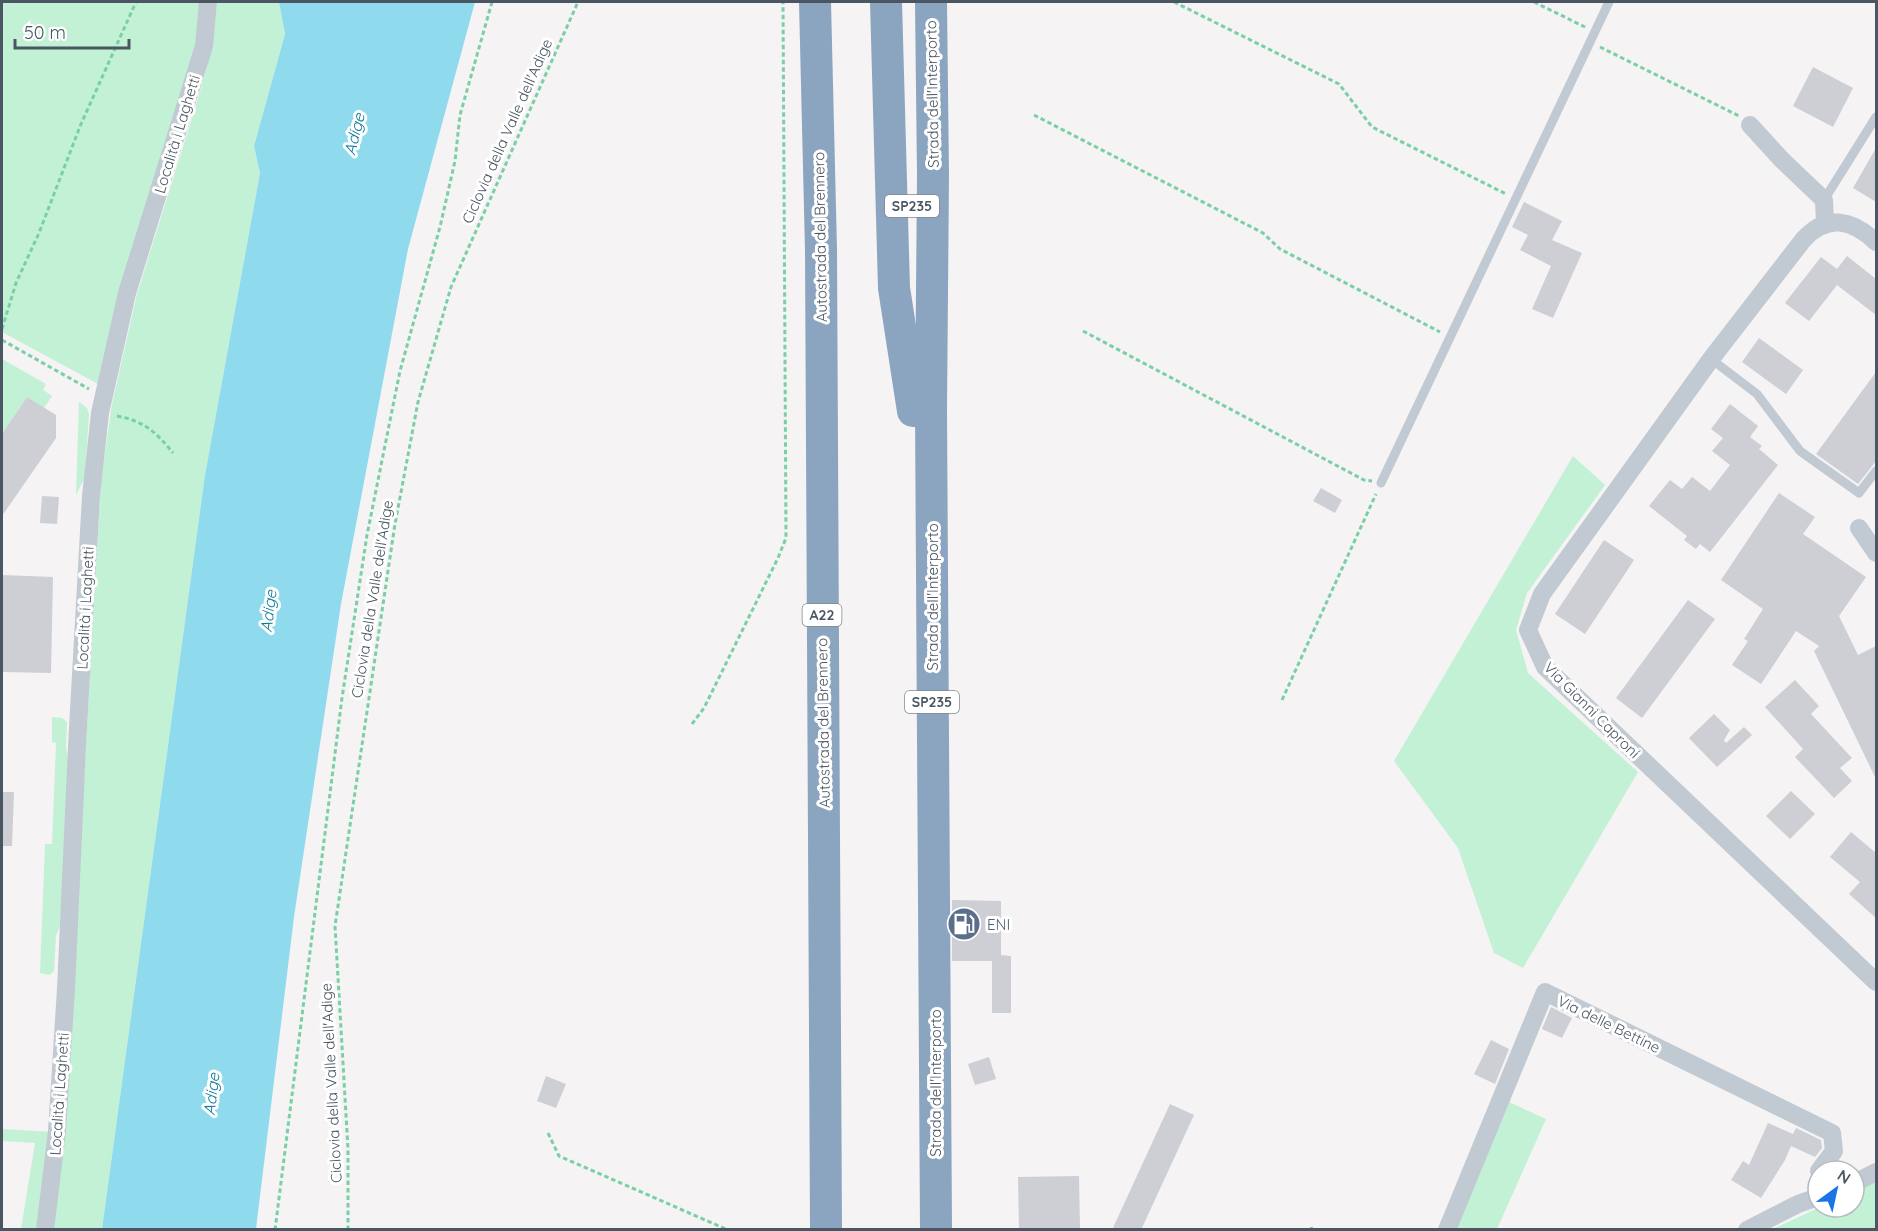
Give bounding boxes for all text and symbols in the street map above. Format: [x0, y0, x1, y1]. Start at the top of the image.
scale bar [15, 12, 129, 50]
street label: Strada dell'Interporto [921, 20, 943, 168]
text: 50 m [24, 21, 66, 44]
street label: Ciclovia della Valle dell'Adige [458, 36, 556, 226]
street label: Località i Laghetti [150, 72, 204, 196]
water label: Adige [339, 110, 369, 157]
street label: Autostrada del Brennero [809, 152, 831, 322]
road number: SP235 [885, 195, 939, 217]
street label: Ciclovia della Valle dell'Adige [347, 499, 397, 699]
street label: Strada dell'Interporto [923, 523, 942, 671]
street label: Località i Laghetti [72, 546, 98, 670]
water label: Adige [256, 588, 281, 633]
road number: A22 [802, 604, 842, 626]
street label: Autostrada del Brennero [812, 638, 834, 808]
street label: Via Gianni Caproni [1540, 658, 1644, 762]
road number: SP235 [905, 691, 959, 713]
fuel station icon: ENI [946, 906, 982, 942]
place label: ENI [987, 915, 1010, 934]
street label: Ciclovia della Valle dell'Adige [316, 983, 346, 1183]
street label: Via delle Bettine [1554, 991, 1664, 1057]
street label: Strada dell'Interporto [926, 1009, 945, 1157]
street label: Località i Laghetti [45, 1032, 73, 1156]
water label: Adige [199, 1071, 224, 1116]
north arrow [1806, 1159, 1866, 1219]
text: N [1834, 1165, 1855, 1188]

